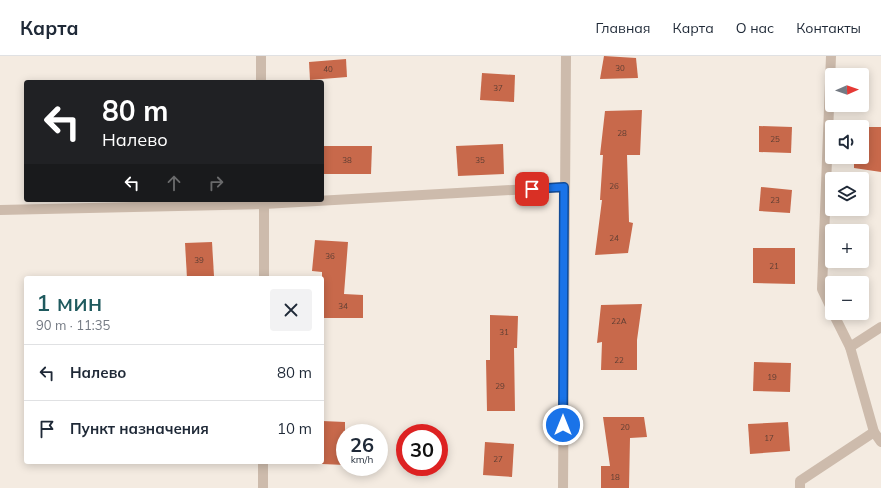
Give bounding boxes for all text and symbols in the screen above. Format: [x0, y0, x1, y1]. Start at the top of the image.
text: Карта [20, 16, 78, 40]
text: Главная [596, 19, 651, 37]
text: Карта [673, 19, 714, 37]
text: О нас [736, 19, 774, 37]
text: Контакты [796, 19, 861, 37]
house number: 30 [615, 63, 625, 73]
house number: 40 [323, 64, 333, 74]
north arrow [825, 68, 869, 112]
map controls [825, 68, 869, 320]
house number: 37 [493, 83, 503, 93]
text: 80 m [102, 93, 168, 128]
icon: left [36, 96, 88, 148]
button: sound [825, 120, 869, 164]
text: Налево [102, 128, 168, 151]
house number: 28 [617, 128, 627, 138]
house number: 25 [770, 134, 780, 144]
house number: 38 [342, 155, 352, 165]
house number: 35 [475, 155, 485, 165]
icon: left [121, 172, 143, 194]
icon: ahead [163, 172, 185, 194]
icon: right [205, 172, 227, 194]
pin [515, 172, 549, 206]
button: layers [825, 172, 869, 216]
icon: arrive [521, 178, 543, 200]
house number: 26 [609, 181, 619, 191]
house number: 23 [770, 195, 780, 205]
button: + [825, 224, 869, 268]
house number: 24 [609, 233, 619, 243]
house number: 36 [325, 251, 335, 261]
house number: 39 [194, 255, 204, 265]
house number: 21 [769, 261, 779, 271]
button: − [825, 276, 869, 320]
text: 1 мин [36, 287, 102, 317]
button: close [270, 289, 312, 331]
house number: 34 [338, 301, 348, 311]
house number: 22А [611, 316, 627, 326]
text: 90 m · 11:35 [36, 317, 110, 333]
house number: 31 [499, 327, 509, 337]
house number: 22 [614, 355, 624, 365]
icon: left [36, 362, 58, 384]
text: Налево [70, 363, 126, 382]
text: 80 m [277, 363, 312, 382]
house number: 19 [767, 372, 777, 382]
house number: 29 [495, 381, 505, 391]
position arrow [542, 404, 584, 446]
icon: arrive [36, 418, 58, 440]
text: Пункт назначения [70, 419, 209, 438]
text: 10 m [277, 419, 312, 438]
house number: 20 [620, 422, 630, 432]
speed limit sign: 30 [396, 424, 448, 476]
text: 26 [350, 432, 374, 457]
house number: 17 [764, 433, 774, 443]
text: km/h [351, 453, 373, 466]
house number: 27 [493, 454, 503, 464]
house number: 18 [610, 472, 620, 482]

